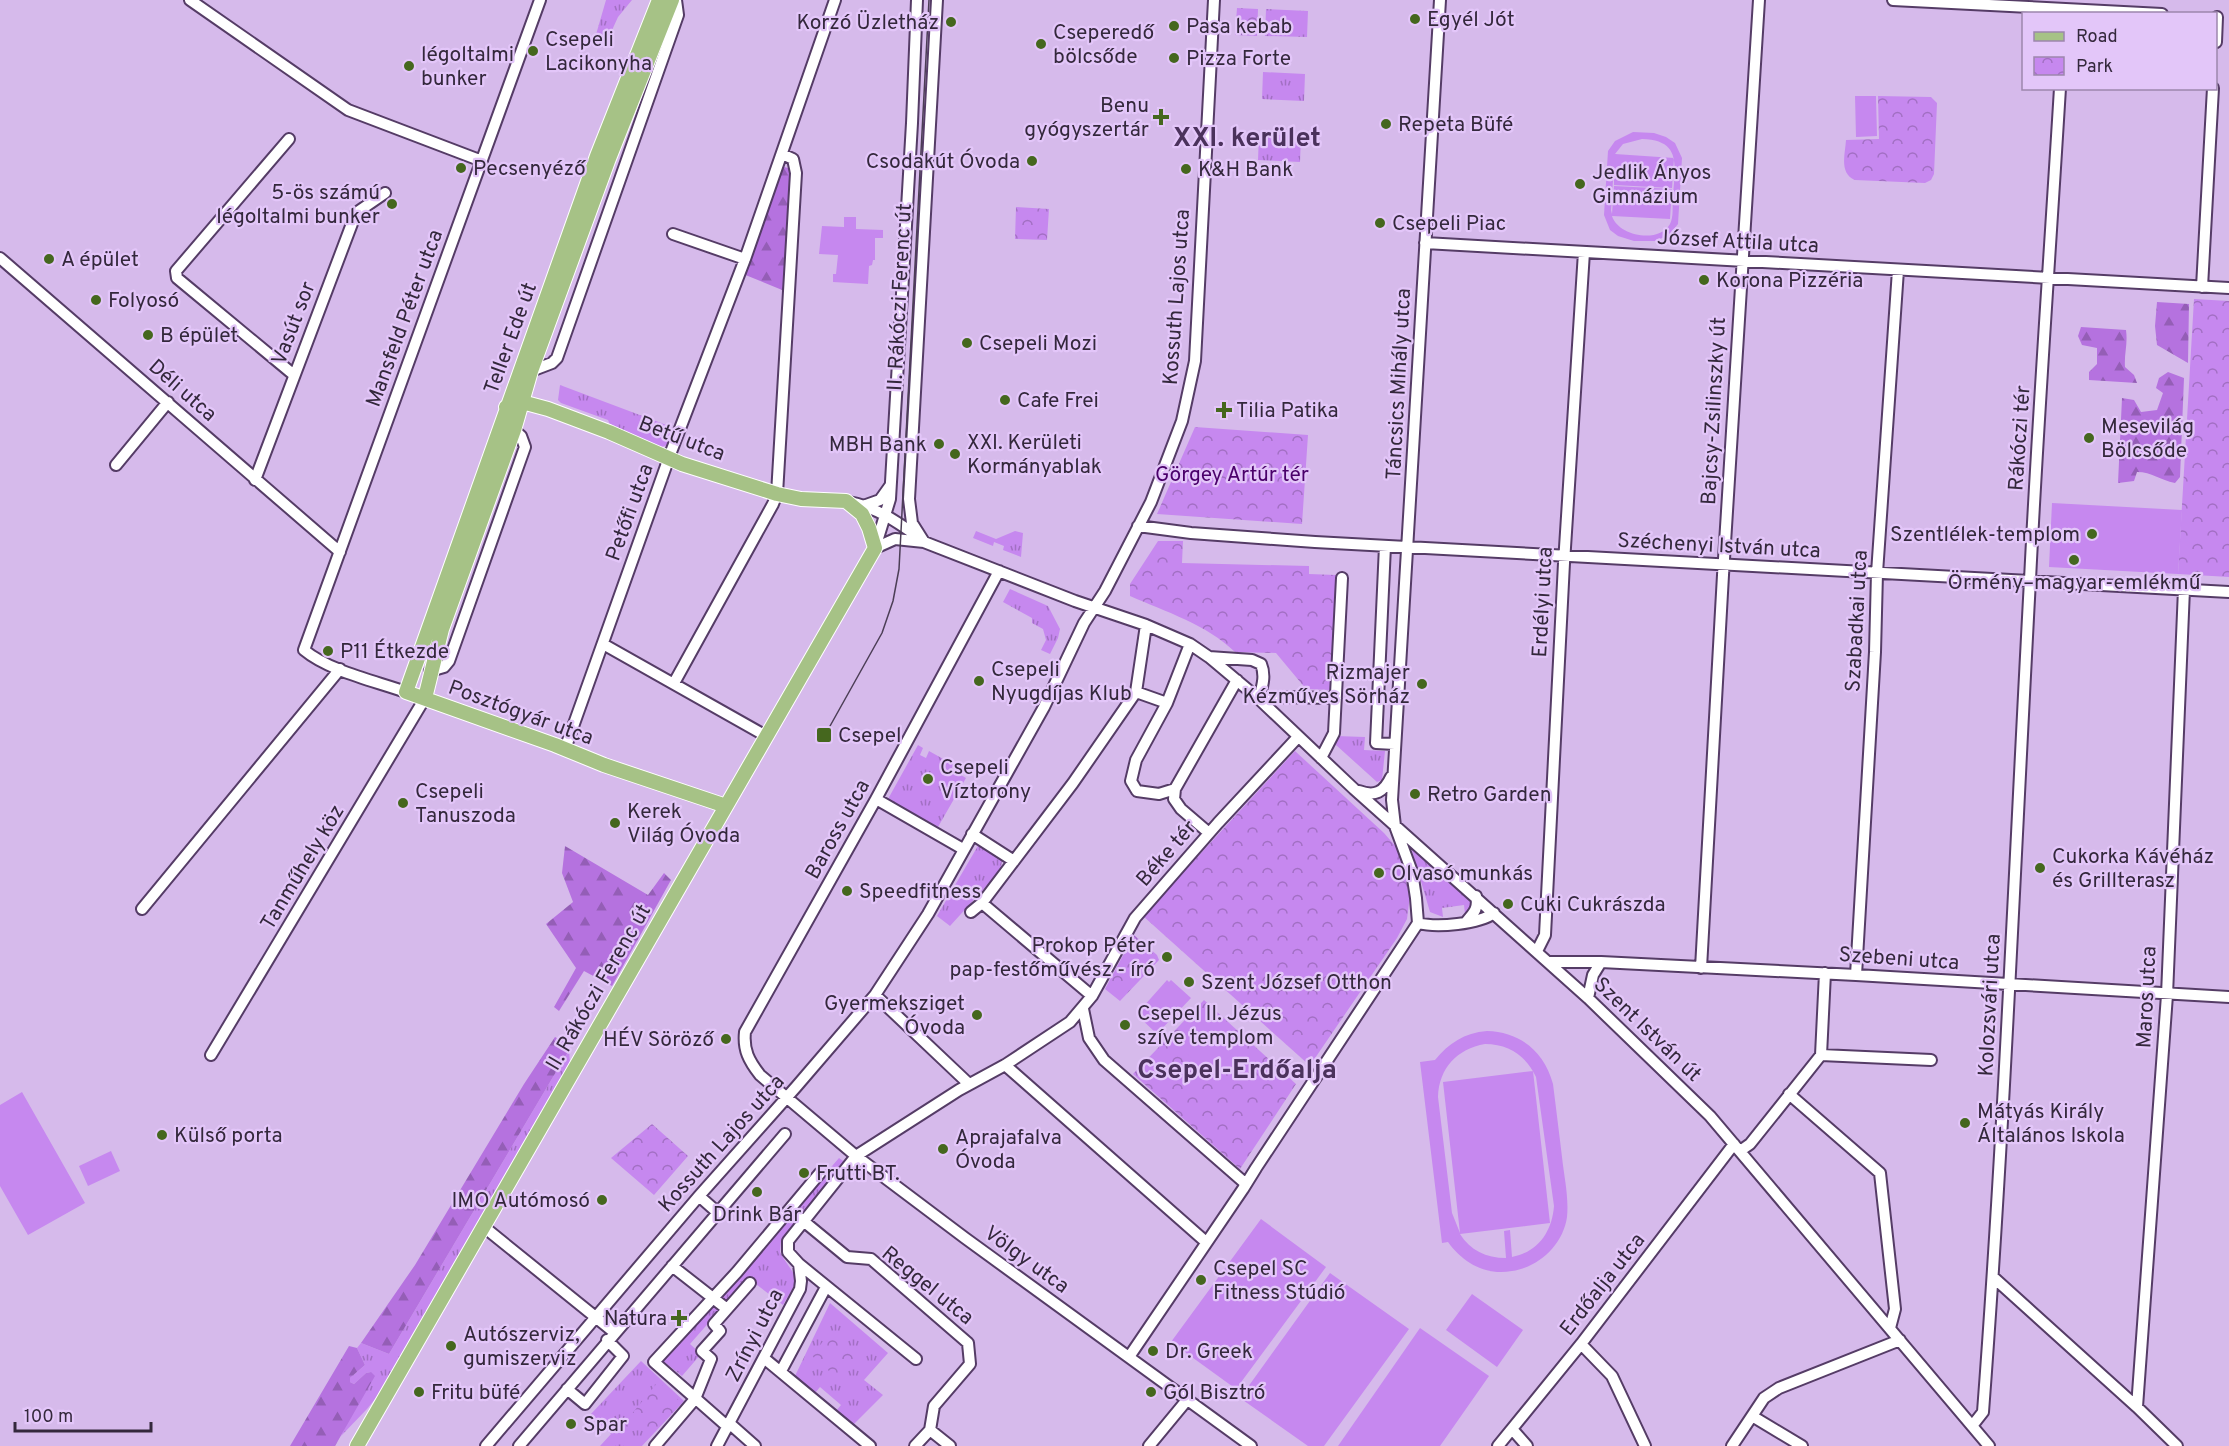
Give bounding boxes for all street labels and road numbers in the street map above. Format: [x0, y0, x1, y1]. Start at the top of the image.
street label: II. Rákóczi Ferenc út [882, 203, 919, 392]
street label: Kossuth Lajos utca [1158, 208, 1197, 386]
street label: József Attila utca [1656, 225, 1820, 260]
street label: Mansfeld Péter utca [361, 226, 450, 411]
street label: Vasút sor [266, 278, 323, 369]
street label: Teller Ede út [479, 279, 544, 398]
street label: Táncsics Mihály utca [1381, 287, 1418, 481]
street label: Bajcsy-Zsilinszky út [1696, 316, 1733, 506]
street label: Déli utca [142, 354, 222, 428]
street label: Rákóczi tér [2003, 384, 2038, 492]
street label: Betű utca [634, 411, 729, 468]
street label: Petőfi utca [600, 460, 661, 565]
street label: Széchenyi István utca [1616, 528, 1821, 565]
street label: Erdélyi utca [1527, 546, 1560, 658]
street label: Szabadkai utca [1840, 549, 1875, 693]
street label: Posztógyár utca [444, 675, 597, 752]
street label: Baross utca [800, 775, 877, 884]
street label: Tanműhely köz [255, 800, 351, 935]
street label: Béke tér [1131, 815, 1203, 893]
street label: II. Rákóczi Ferenc út [541, 900, 658, 1076]
street label: Kolozsvári utca [1973, 933, 2008, 1077]
street label: Szebeni utca [1838, 942, 1960, 977]
street label: Maros utca [2131, 945, 2164, 1049]
street label: Szent István út [1587, 972, 1707, 1088]
street label: Kossuth Lajos utca [653, 1069, 791, 1219]
street label: Völgy utca [978, 1220, 1074, 1300]
street label: Erdőalja utca [1555, 1228, 1652, 1342]
street label: Reggel utca [875, 1241, 979, 1332]
street label: Zrínyi utca [720, 1284, 790, 1387]

